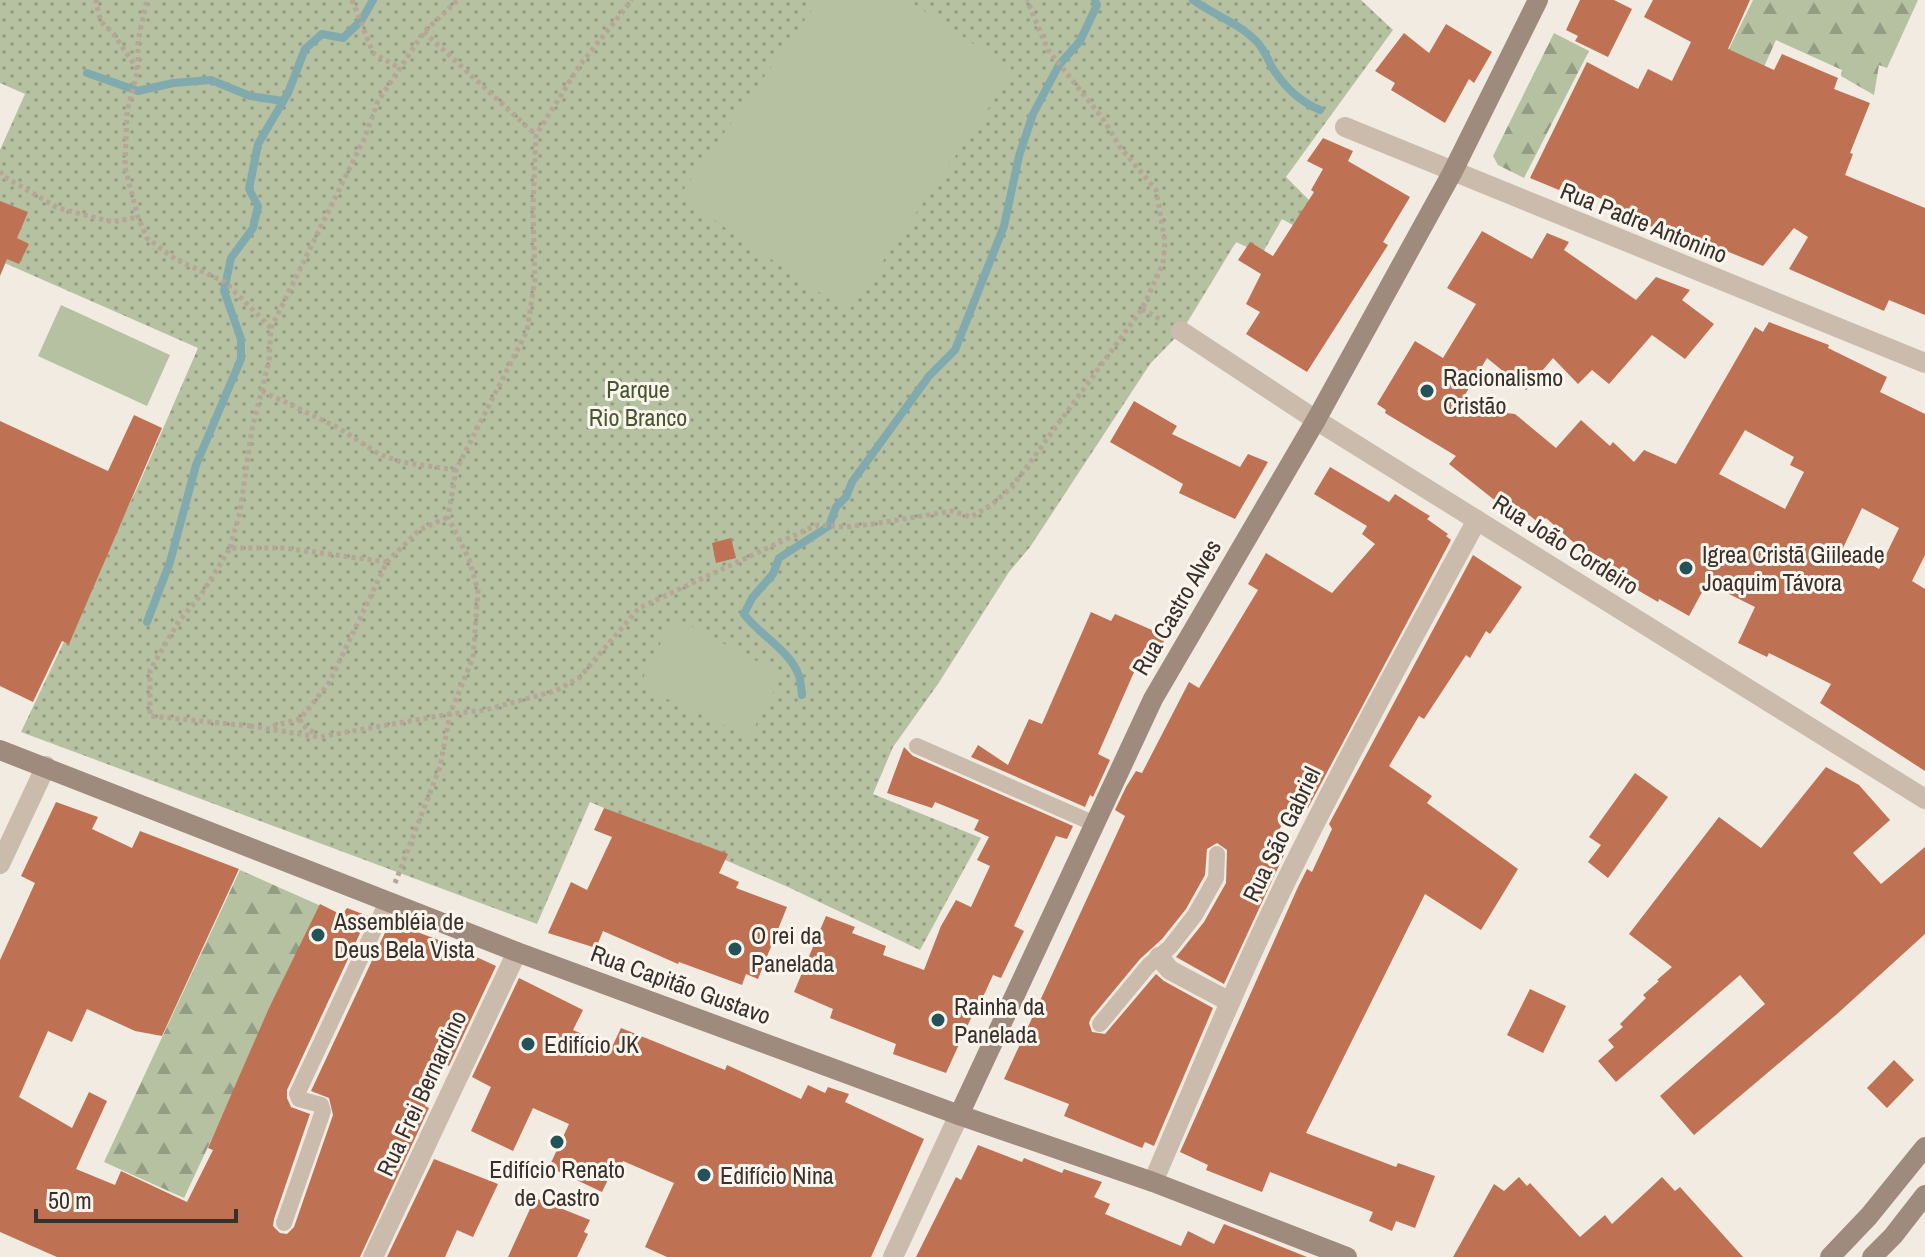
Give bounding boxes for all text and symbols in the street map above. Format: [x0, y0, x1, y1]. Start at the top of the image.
street label: Rua Padre Antonino [1556, 174, 1732, 270]
place label: Racionalismo Cristão [1443, 361, 1563, 421]
park label: Parque Rio Branco [589, 373, 687, 433]
marker: Racionalismo Cristão [1418, 382, 1436, 400]
street label: Rua João Cordeiro [1487, 486, 1645, 602]
street label: Rua Castro Alves [1124, 533, 1228, 681]
place label: Igrea Cristã Giileade Joaquim Távora [1702, 538, 1885, 598]
marker: Igrea Cristã Giileade Joaquim Távora [1677, 559, 1695, 577]
street label: Rua São Gabriel [1234, 761, 1328, 907]
place label: Assembléia de Deus Bela Vista [333, 905, 475, 965]
place label: O rei da Panelada [751, 919, 834, 979]
marker: Assembléia de Deus Bela Vista [309, 926, 327, 944]
street label: Rua Capitão Gustavo [587, 937, 775, 1031]
marker: O rei da Panelada [726, 940, 744, 958]
place label: Rainha da Panelada [954, 990, 1045, 1050]
street label: Rua Frei Bernardino [369, 1005, 473, 1181]
marker: Rainha da Panelada [929, 1011, 947, 1029]
place label: Edifício JK [544, 1028, 639, 1060]
marker: Edifício JK [519, 1035, 537, 1053]
marker: Edifício Renato de Castro [548, 1133, 566, 1151]
place label: Edifício Renato de Castro [489, 1153, 625, 1213]
place label: Edifício Nina [720, 1159, 834, 1191]
marker: Edifício Nina [695, 1166, 713, 1184]
scale bar [36, 1173, 236, 1223]
text: 50 m [48, 1184, 92, 1216]

